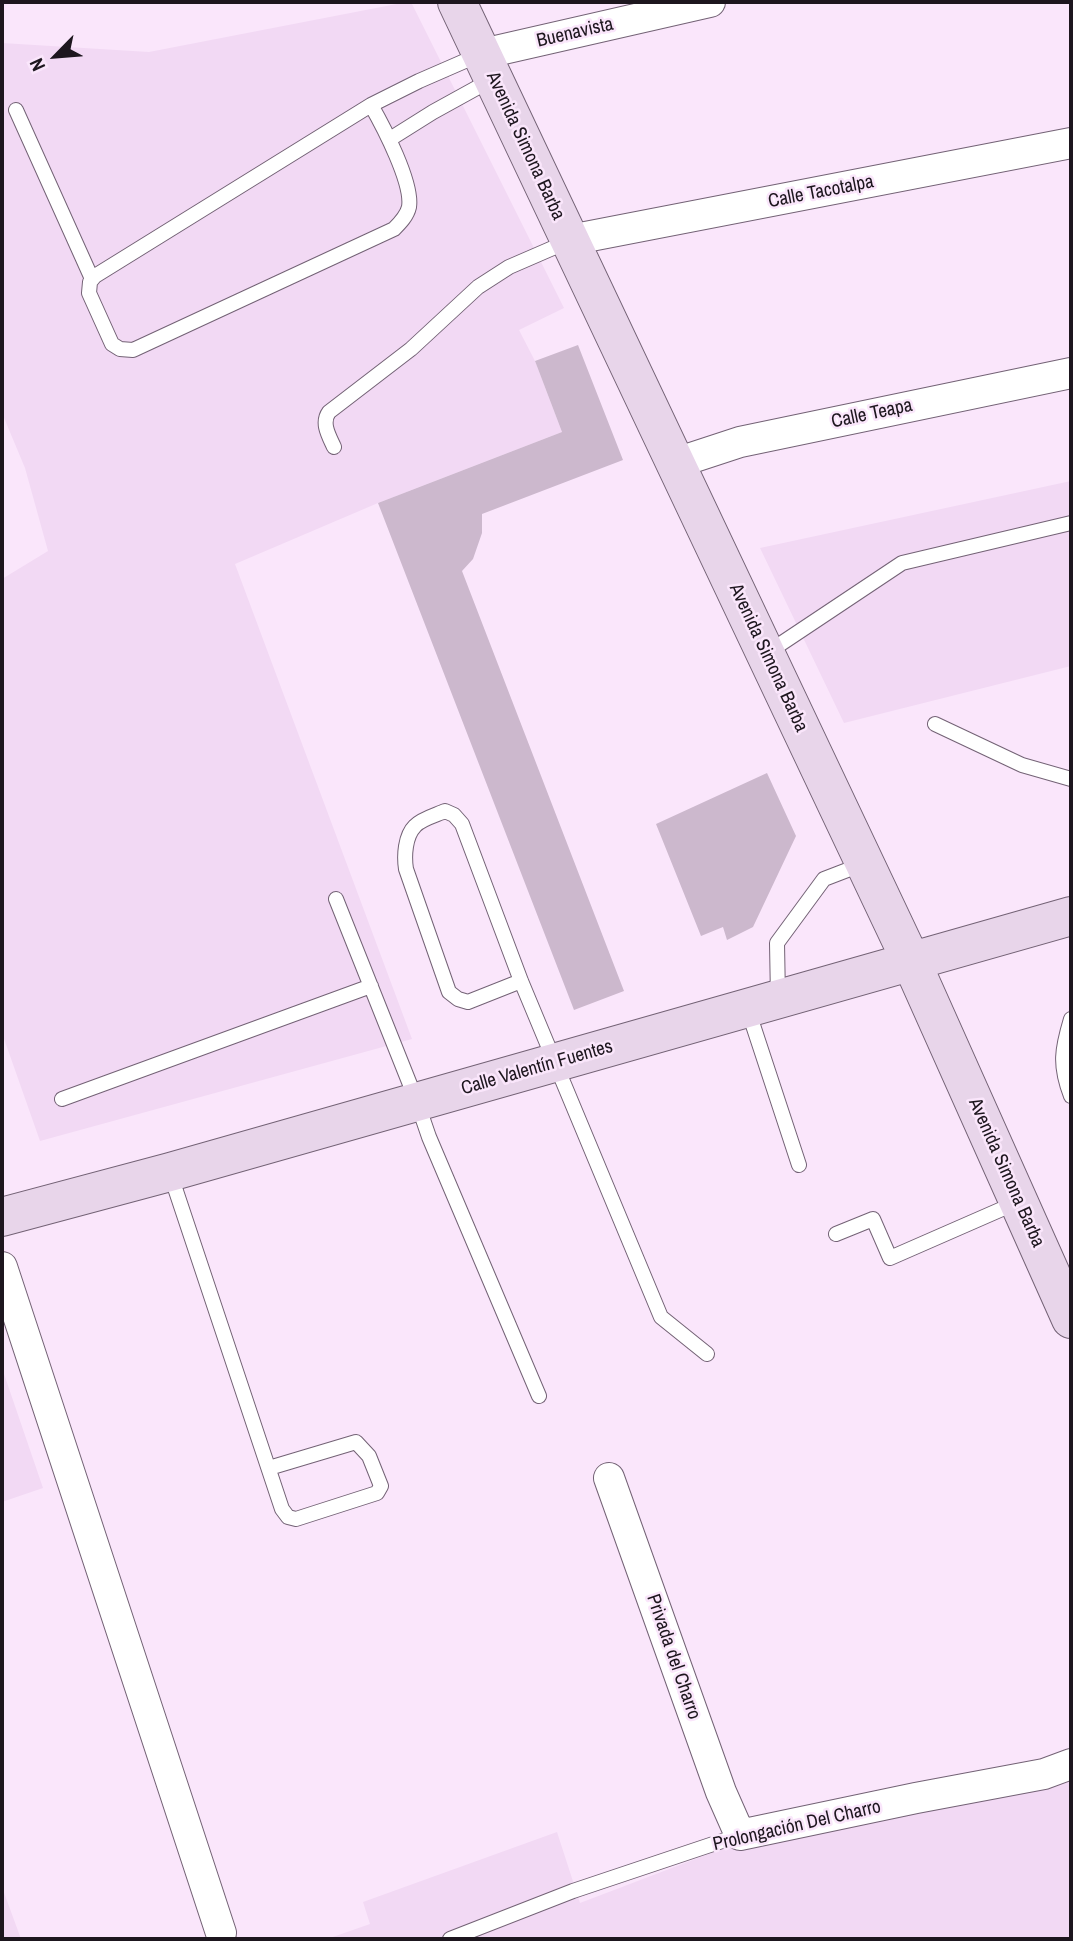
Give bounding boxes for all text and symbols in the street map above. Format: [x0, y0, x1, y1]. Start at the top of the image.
street label: Buenavista [534, 13, 616, 53]
north arrow [21, 21, 91, 91]
text: N [23, 54, 51, 75]
street label: Avenida Simona Barba [481, 68, 569, 224]
street label: Calle Tacotalpa [766, 171, 876, 213]
street label: Calle Teapa [829, 394, 915, 434]
street label: Avenida Simona Barba [724, 580, 812, 736]
street label: Calle Valentín Fuentes [459, 1035, 615, 1101]
street label: Avenida Simona Barba [963, 1095, 1049, 1251]
street label: Privada del Charro [641, 1591, 705, 1723]
street label: Prolongación Del Charro [711, 1796, 883, 1856]

